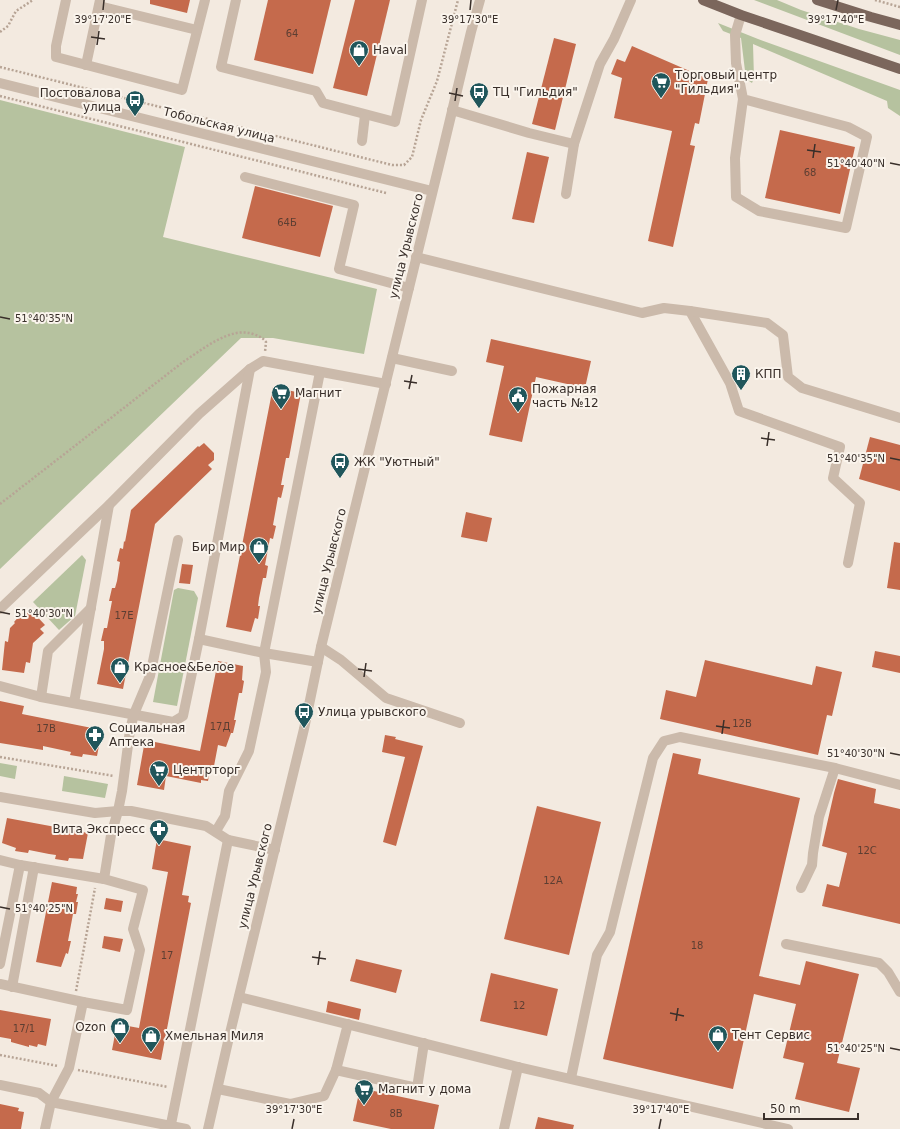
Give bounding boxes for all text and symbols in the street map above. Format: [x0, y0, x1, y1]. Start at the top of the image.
text: 39°17'20"E [75, 14, 131, 25]
text: 39°17'30"E [442, 14, 498, 25]
text: 39°17'40"E [808, 14, 864, 25]
house number: 64 [286, 28, 298, 39]
shop icon: Haval [348, 39, 370, 67]
place label: Haval [373, 43, 407, 57]
place label: Торговый центр "Гильдия" [674, 68, 777, 96]
supermarket icon: Торговый центр "Гильдия" [650, 71, 672, 99]
bus stop icon: ТЦ "Гильдия" [468, 81, 490, 109]
place label: ТЦ "Гильдия" [492, 85, 578, 99]
place label: Постовалова улица [40, 86, 121, 114]
bus stop icon: Постовалова улица [124, 89, 146, 117]
street label: Тобольская улица [161, 104, 276, 146]
text: 51°40'40"N [827, 158, 885, 169]
house number: 68 [804, 167, 816, 178]
street label: улица Урывского [386, 192, 426, 300]
house number: 64Б [277, 217, 297, 228]
text: 51°40'35"N [15, 313, 73, 324]
building icon: КПП [730, 363, 752, 391]
place label: КПП [755, 367, 782, 381]
supermarket icon: Магнит [270, 382, 292, 410]
place label: Пожарная часть №12 [532, 382, 599, 410]
public building icon: Пожарная часть №12 [507, 385, 529, 413]
place label: Магнит [295, 386, 342, 400]
bus stop icon: ЖК "Уютный" [329, 451, 351, 479]
text: 51°40'35"N [827, 453, 885, 464]
place label: ЖК "Уютный" [354, 455, 440, 469]
street label: улица Урывского [309, 507, 349, 615]
shop icon: Бир Мир [248, 536, 270, 564]
place label: Бир Мир [192, 540, 245, 554]
text: 51°40'30"N [15, 608, 73, 619]
house number: 17Е [114, 610, 134, 621]
shop icon: Красное&Белое [109, 656, 131, 684]
place label: Красное&Белое [134, 660, 234, 674]
bus stop icon: Улица урывского [293, 701, 315, 729]
place label: Улица урывского [318, 705, 426, 719]
house number: 12В [732, 718, 752, 729]
place label: Социальная Аптека [109, 721, 185, 749]
house number: 17Д [210, 721, 230, 732]
house number: 17В [36, 723, 56, 734]
pharmacy icon: Социальная Аптека [84, 724, 106, 752]
text: 51°40'30"N [827, 748, 885, 759]
supermarket icon: Центрторг [148, 759, 170, 787]
place label: Центрторг [173, 763, 240, 777]
pharmacy icon: Вита Экспресс [148, 818, 170, 846]
place label: Вита Экспресс [53, 822, 145, 836]
street label: улица Урывского [235, 822, 275, 930]
house number: 12С [857, 845, 877, 856]
house number: 12А [543, 875, 563, 886]
text: 51°40'25"N [15, 903, 73, 914]
house number: 18 [691, 940, 703, 951]
house number: 17 [161, 950, 173, 961]
house number: 12 [513, 1000, 525, 1011]
shop icon: Ozon [109, 1016, 131, 1044]
place label: Ozon [75, 1020, 106, 1034]
house number: 17/1 [13, 1023, 35, 1034]
shop icon: Тент Сервис [707, 1024, 729, 1052]
shop icon: Хмельная Миля [140, 1025, 162, 1053]
place label: Тент Сервис [731, 1028, 810, 1042]
place label: Хмельная Миля [165, 1029, 264, 1043]
text: 51°40'25"N [827, 1043, 885, 1054]
supermarket icon: Магнит у дома [353, 1078, 375, 1106]
place label: Магнит у дома [378, 1082, 471, 1096]
scale bar [764, 1095, 858, 1121]
text: 50 m [770, 1102, 801, 1116]
text: 39°17'30"E [266, 1104, 322, 1115]
text: 39°17'40"E [633, 1104, 689, 1115]
house number: 8В [389, 1108, 403, 1119]

